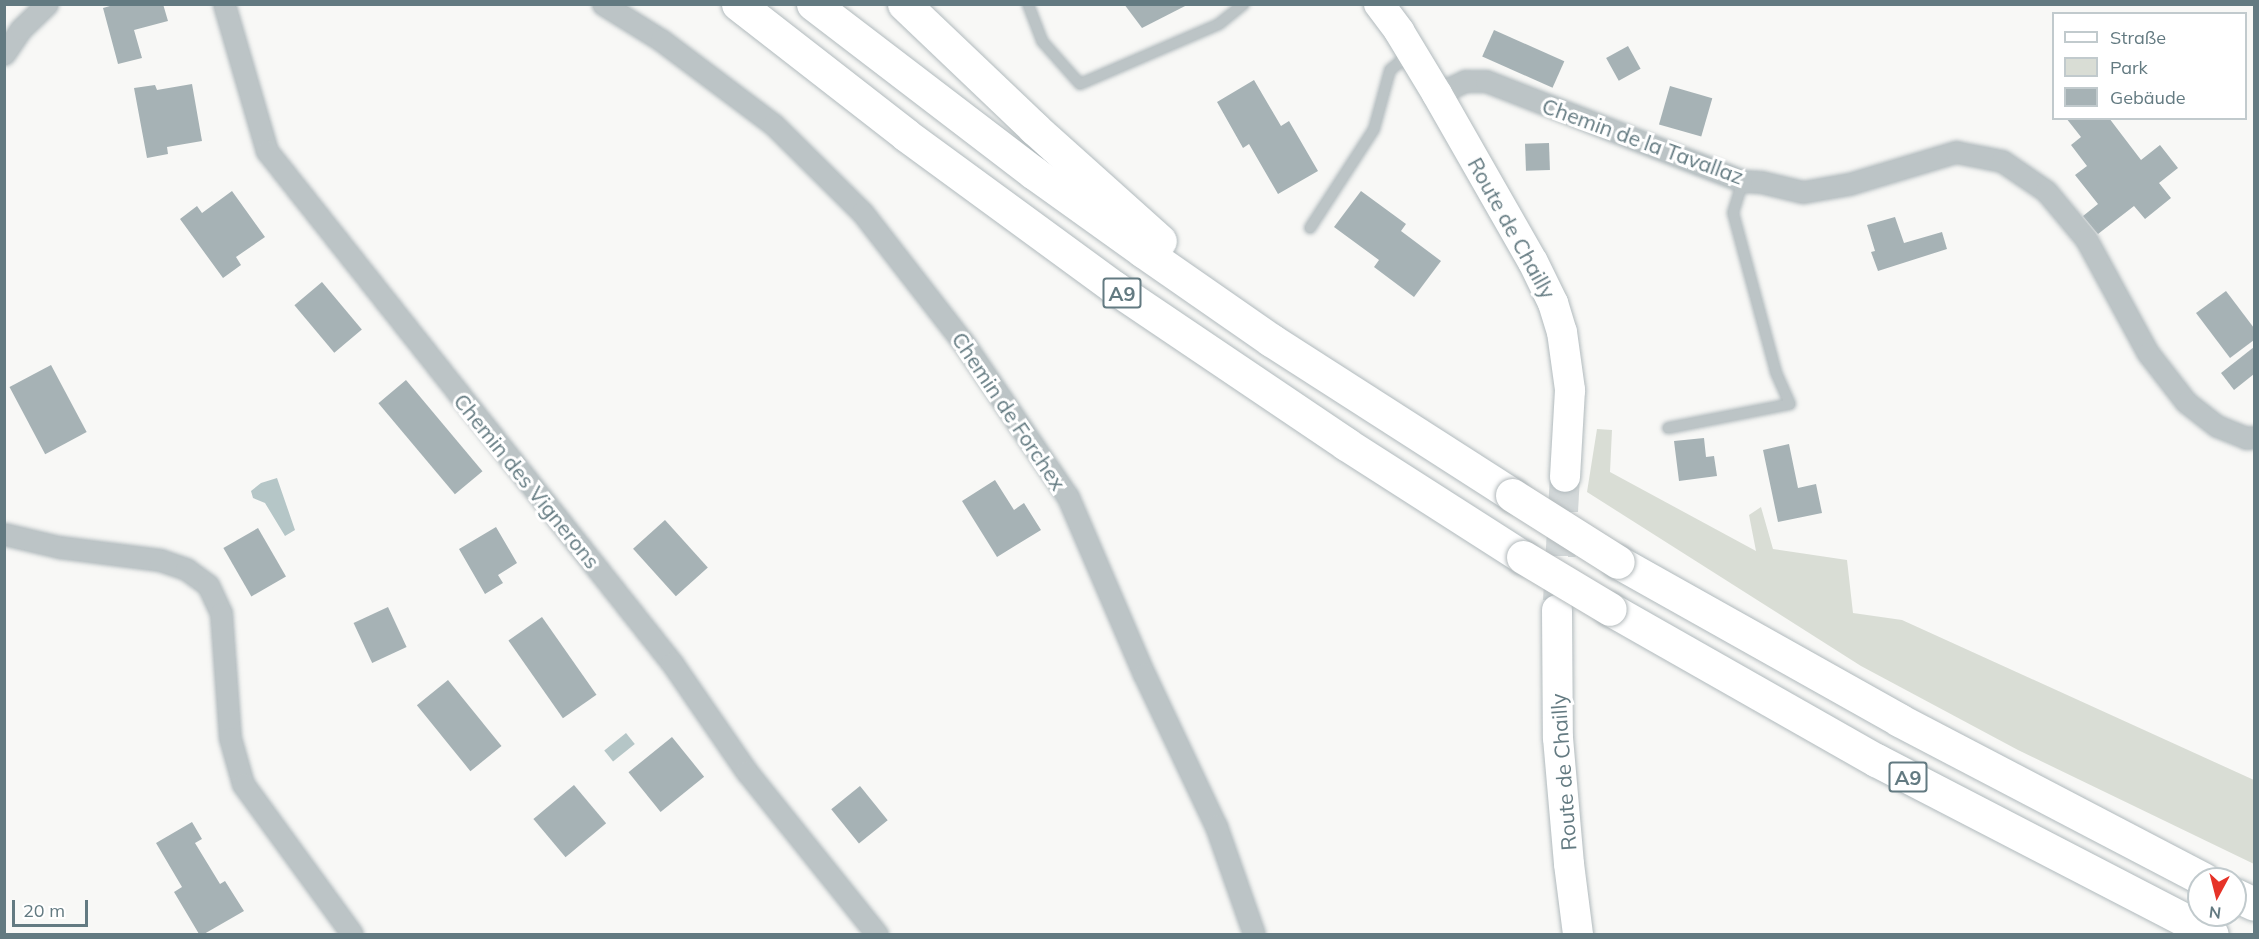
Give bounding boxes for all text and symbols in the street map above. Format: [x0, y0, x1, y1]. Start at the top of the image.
legend [2052, 12, 2247, 120]
text: Straße [2110, 26, 2166, 49]
text: Park [2110, 56, 2148, 79]
text: Gebäude [2110, 86, 2186, 109]
street label: Chemin de la Tavallaz [1539, 93, 1747, 189]
street label: Route de Chailly [1463, 153, 1561, 303]
road number: A9 [1102, 276, 1142, 310]
street label: Chemin de Forchex [947, 327, 1071, 495]
street label: Chemin des Vignerons [449, 389, 605, 573]
street label: Route de Chailly [1545, 693, 1581, 851]
road number: A9 [1888, 760, 1928, 794]
north arrow [2187, 867, 2247, 927]
scale bar [15, 888, 92, 926]
text: 20 m [23, 899, 65, 922]
text: N [2208, 902, 2222, 924]

